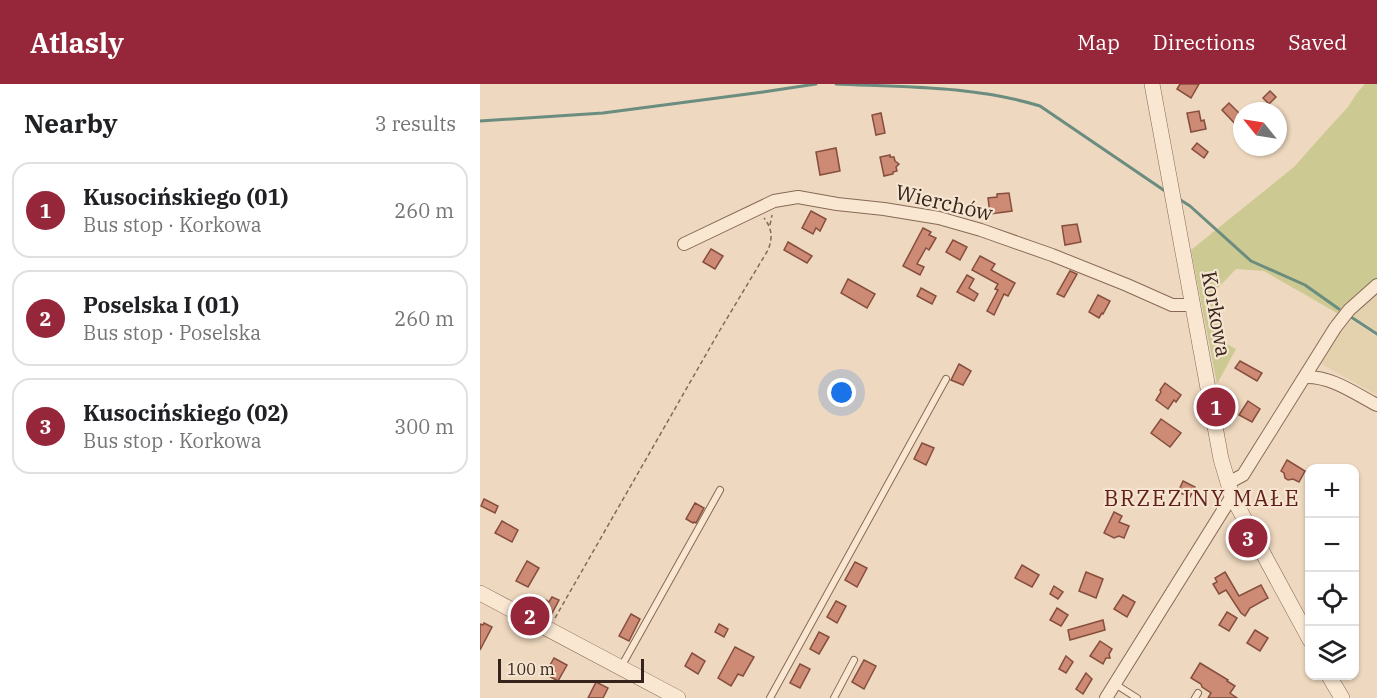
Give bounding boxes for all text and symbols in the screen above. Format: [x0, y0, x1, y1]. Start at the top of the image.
text: Atlasly [30, 24, 124, 61]
text: Map [1077, 28, 1120, 56]
text: Directions [1153, 28, 1255, 56]
text: Saved [1288, 28, 1347, 56]
north arrow [1233, 102, 1287, 156]
text: Nearby [24, 106, 118, 140]
text: 3 results [375, 110, 456, 137]
street label: Wierchów [893, 177, 996, 227]
text: Kusocińskiego (01) [83, 182, 288, 211]
text: 1 [40, 197, 52, 224]
text: 260 m [394, 197, 454, 224]
text: Bus stop · Korkowa [83, 211, 262, 238]
street label: Korkowa [1196, 269, 1238, 359]
text: Poselska I (01) [83, 290, 239, 319]
text: 2 [40, 305, 52, 332]
text: 260 m [394, 305, 454, 332]
text: Bus stop · Poselska [83, 319, 261, 346]
your location [827, 378, 856, 407]
pin: 1 [1196, 384, 1236, 430]
text: Kusocińskiego (02) [83, 398, 288, 427]
text: 3 [40, 413, 52, 440]
text: 300 m [394, 413, 454, 440]
text: Bus stop · Korkowa [83, 427, 262, 454]
map controls [1305, 464, 1359, 680]
button: + [1305, 464, 1359, 518]
district label: BRZEZINY MAŁE [1104, 483, 1300, 512]
pin: 3 [1228, 516, 1268, 560]
button: − [1305, 518, 1359, 572]
button: locate [1305, 572, 1359, 626]
pin: 2 [511, 594, 550, 638]
button: layers [1305, 626, 1359, 680]
scale bar [498, 656, 644, 684]
text: 100 m [507, 659, 555, 679]

